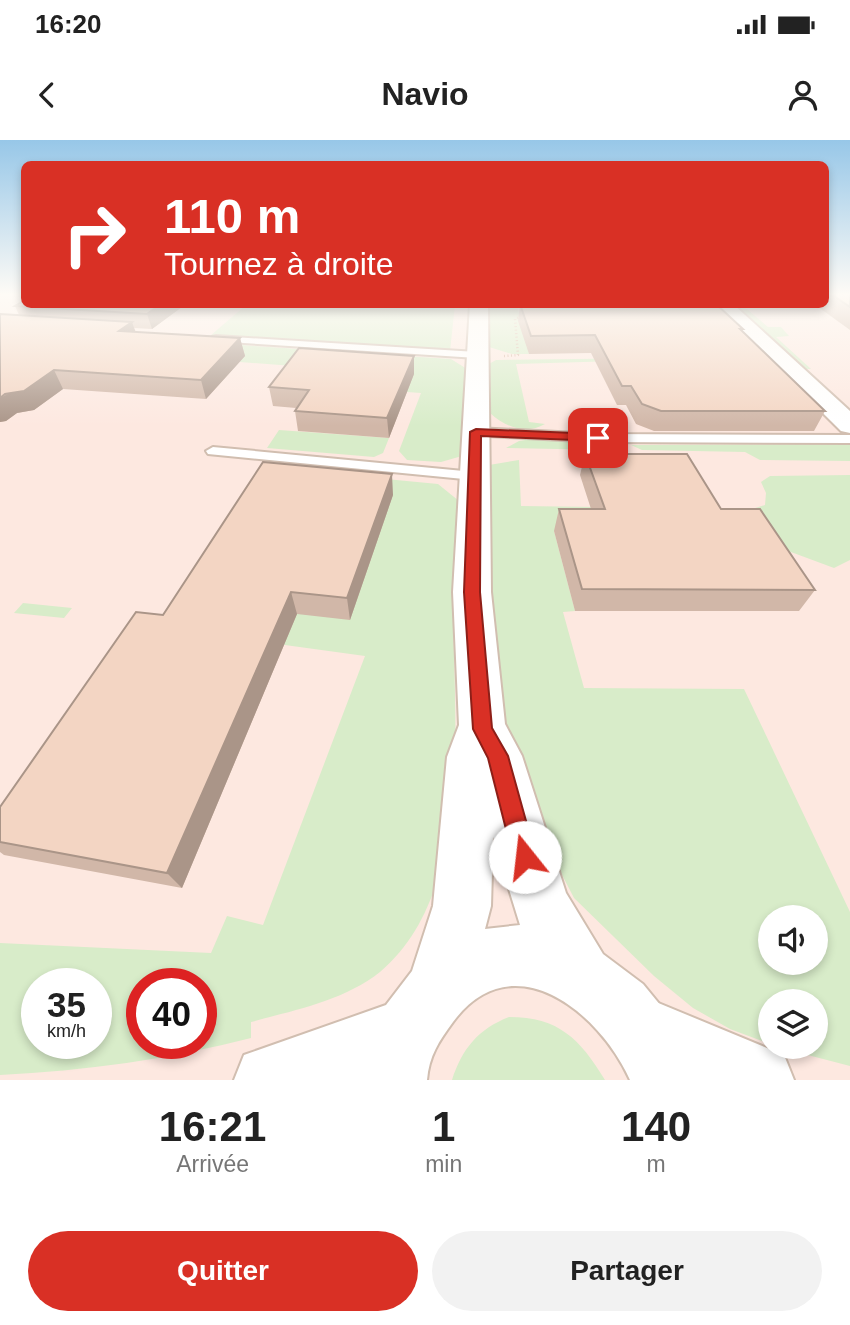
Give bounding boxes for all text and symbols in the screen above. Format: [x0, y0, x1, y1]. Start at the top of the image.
text: 16:20 [35, 9, 102, 39]
icon: back [28, 76, 66, 114]
text: Navio [381, 76, 469, 112]
icon: person [784, 76, 822, 114]
icon: right [49, 189, 140, 280]
text: 110 m [164, 189, 300, 243]
text: Tournez à droite [164, 246, 393, 282]
pin [568, 408, 628, 468]
icon: arrive [579, 419, 617, 457]
position arrow [488, 820, 562, 894]
map controls [758, 905, 828, 1059]
button: sound [758, 905, 828, 975]
speed limit sign: 40 [126, 968, 217, 1059]
text: 35 [47, 985, 86, 1024]
button: layers [758, 989, 828, 1059]
text: km/h [47, 1021, 86, 1041]
text: 16:21 [159, 1103, 266, 1150]
text: 1 [432, 1103, 455, 1150]
text: 140 [621, 1103, 691, 1150]
text: Arrivée [176, 1151, 249, 1177]
text: min [425, 1151, 462, 1177]
text: m [647, 1151, 666, 1177]
button: Quitter [28, 1231, 418, 1311]
button: Partager [432, 1231, 822, 1311]

